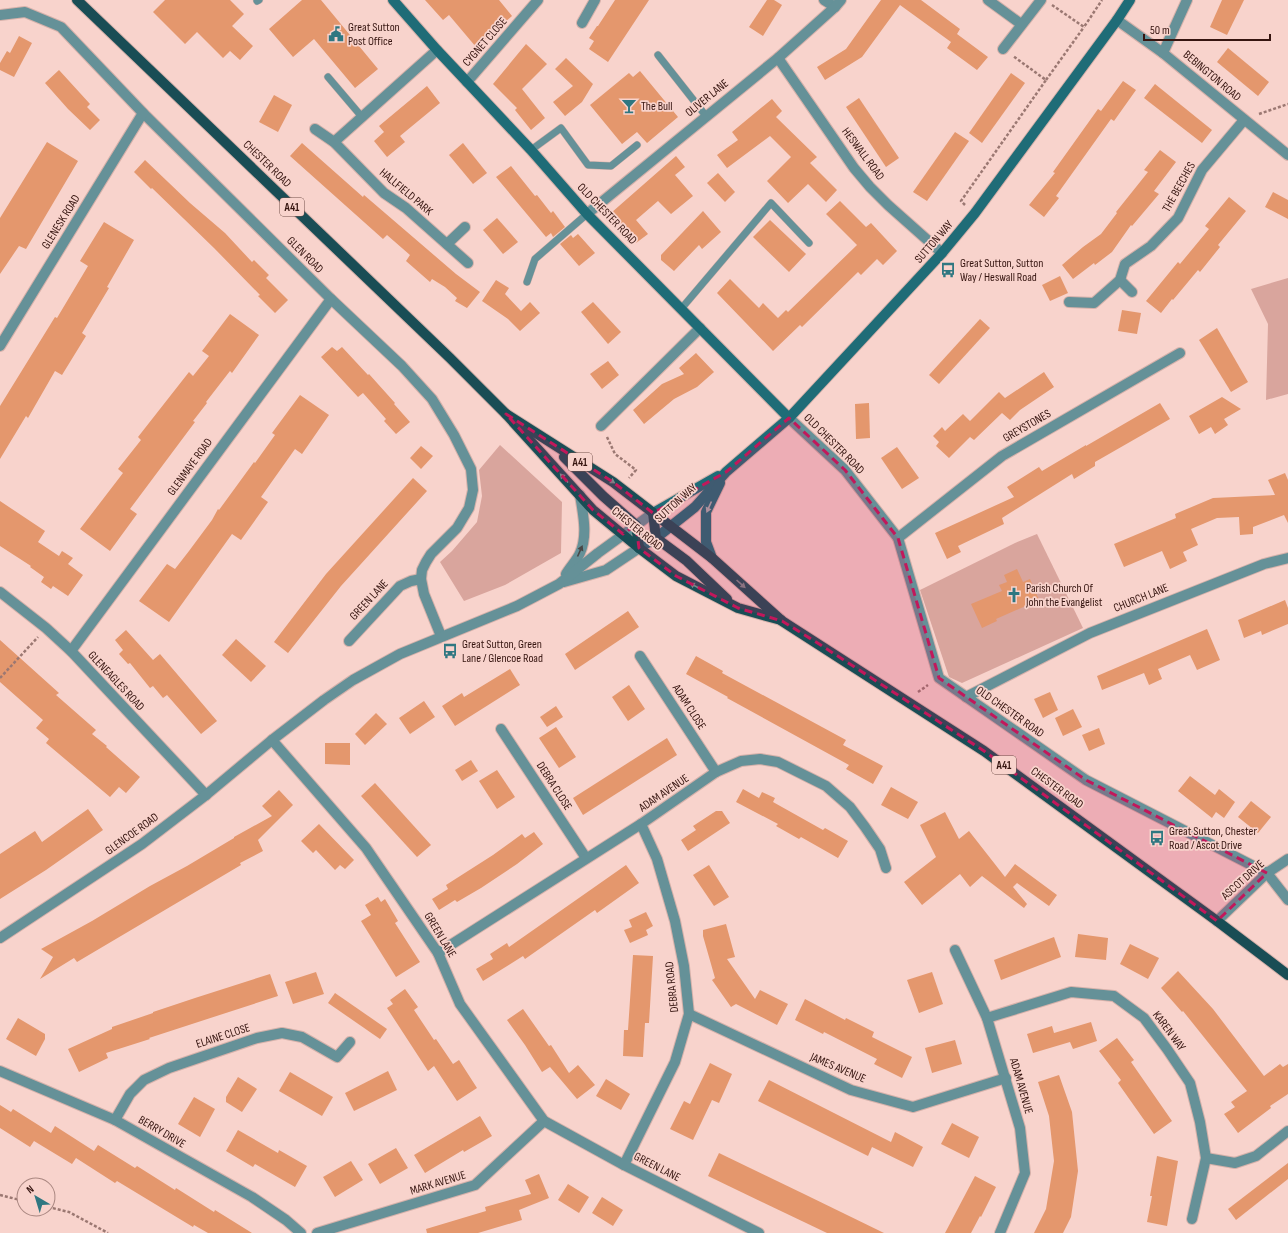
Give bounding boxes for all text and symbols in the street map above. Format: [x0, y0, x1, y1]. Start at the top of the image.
street label: CYGNET CLOSE [460, 14, 510, 70]
scale bar [1144, 16, 1270, 42]
place label: Great Sutton Post Office [348, 20, 400, 49]
text: 50 m [1150, 23, 1170, 38]
public building icon: Great Sutton Post Office [327, 25, 345, 43]
street label: BEBINGTON ROAD [1180, 47, 1244, 105]
street label: OLIVER LANE [682, 76, 732, 120]
bar icon: The Bull [620, 97, 638, 115]
place label: The Bull [641, 99, 672, 114]
street label: HESWALL ROAD [838, 125, 888, 183]
street label: CHESTER ROAD [240, 137, 294, 191]
street label: THE BEECHES [1159, 159, 1199, 215]
street label: HALLFIELD PARK [376, 165, 436, 219]
street label: OLD CHESTER ROAD [574, 180, 640, 248]
street label: GLENESK ROAD [38, 192, 84, 252]
road number: A41 [280, 198, 304, 216]
street label: SUTTON WAY [911, 218, 957, 266]
street label: GLEN ROAD [284, 234, 327, 277]
place label: Great Sutton, Sutton Way / Heswall Road [960, 256, 1043, 285]
bus stop icon: Great Sutton, Sutton Way / Heswall Road [939, 261, 957, 279]
street label: GREYSTONES [1000, 406, 1054, 446]
street label: OLD CHESTER ROAD [801, 411, 868, 478]
street label: GLENMAYE ROAD [164, 435, 216, 499]
road number: A41 [568, 453, 592, 471]
one-way arrow [560, 473, 569, 484]
one-way arrow [605, 476, 615, 484]
street label: SUTTON WAY [652, 480, 700, 526]
one-way arrow [706, 502, 712, 513]
street label: CHESTER ROAD [608, 504, 666, 554]
one-way arrow [577, 546, 583, 557]
street label: GREEN LANE [346, 576, 392, 623]
one-way arrow [736, 579, 746, 588]
street label: CHURCH LANE [1111, 580, 1171, 616]
place label: Parish Church Of John the Evangelist [1025, 581, 1103, 610]
one-way arrow [689, 583, 700, 589]
church icon: Parish Church Of John the Evangelist [1005, 586, 1023, 604]
place label: Great Sutton, Green Lane / Glencoe Road [462, 637, 543, 666]
bus stop icon: Great Sutton, Green Lane / Glencoe Road [441, 642, 459, 660]
street label: GLENEAGLES ROAD [85, 648, 148, 714]
street label: ADAM CLOSE [668, 681, 709, 733]
street label: OLD CHESTER ROAD [973, 683, 1047, 741]
road number: A41 [992, 756, 1016, 774]
street label: DEBRA CLOSE [533, 759, 575, 813]
street label: CHESTER ROAD [1028, 764, 1086, 812]
street label: ADAM AVENUE [635, 771, 692, 816]
street label: GLENCOE ROAD [102, 810, 162, 858]
place label: Great Sutton, Chester Road / Ascot Drive [1169, 824, 1257, 853]
bus stop icon: Great Sutton, Chester Road / Ascot Drive [1148, 829, 1166, 847]
street label: ASCOT DRIVE [1218, 857, 1268, 904]
street label: GREEN LANE [421, 910, 459, 960]
street label: DEBRA ROAD [662, 961, 682, 1013]
street label: KAREN WAY [1149, 1008, 1189, 1054]
street label: ELAINE CLOSE [194, 1020, 252, 1052]
street label: JAMES AVENUE [807, 1049, 868, 1086]
street label: ADAM AVENUE [1006, 1055, 1036, 1116]
street label: BERRY DRIVE [136, 1112, 188, 1152]
street label: GREEN LANE [631, 1149, 683, 1185]
street label: MARK AVENUE [408, 1167, 468, 1199]
north arrow [16, 1177, 56, 1217]
text: N [24, 1183, 37, 1196]

